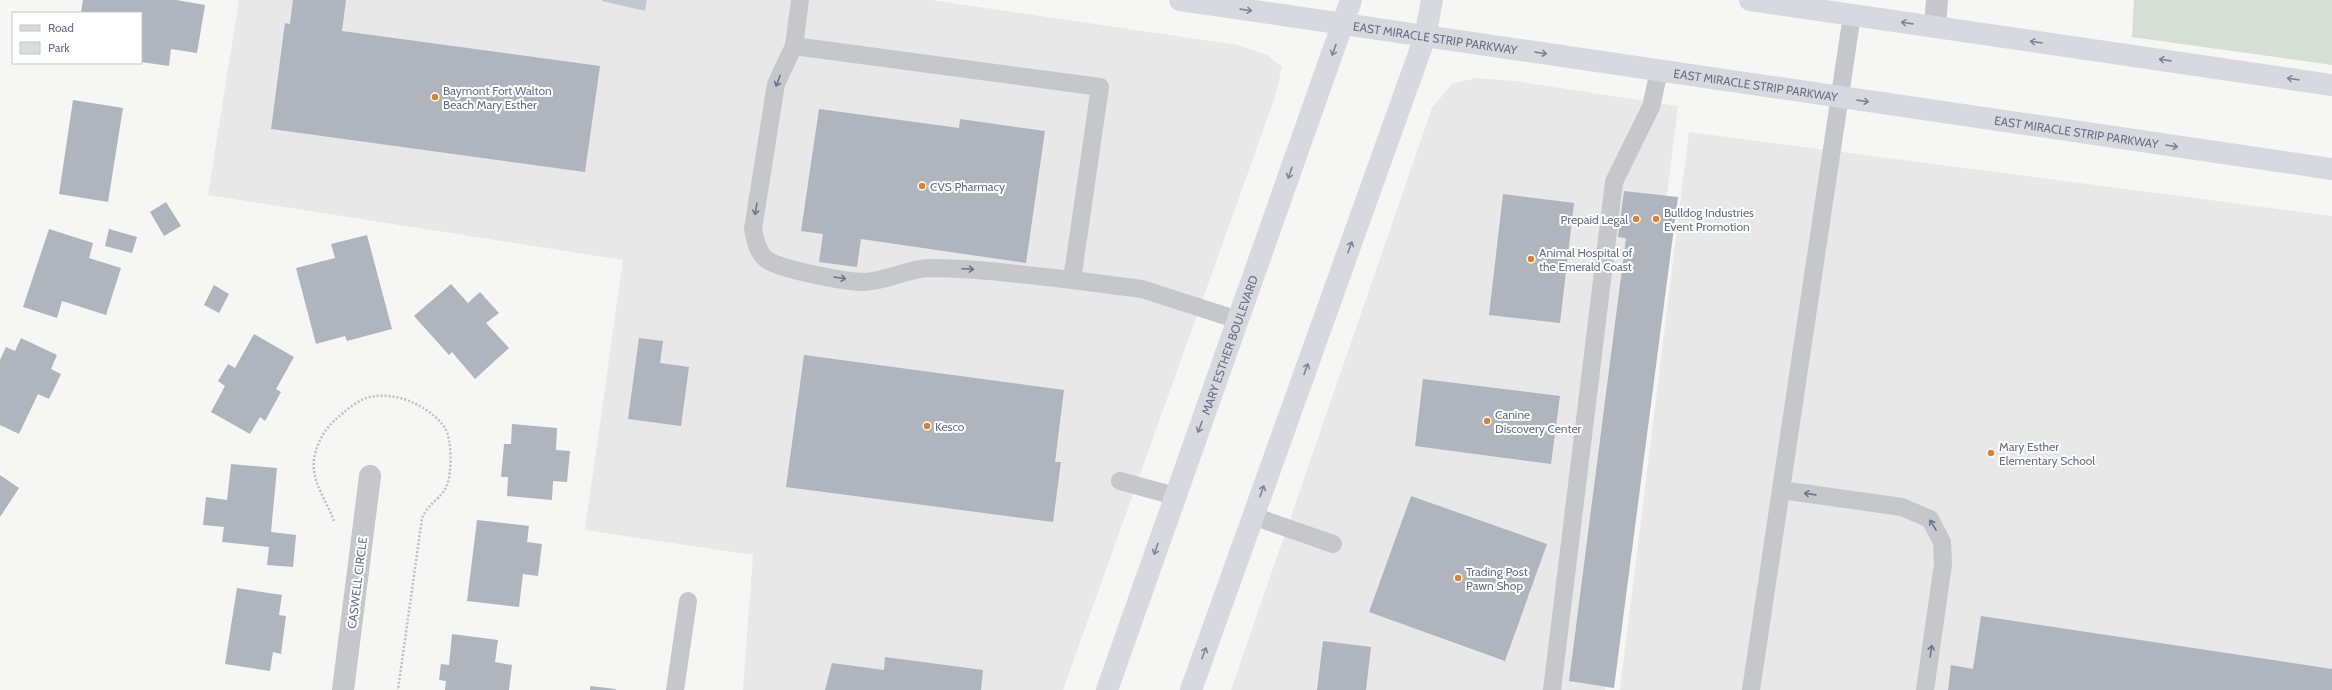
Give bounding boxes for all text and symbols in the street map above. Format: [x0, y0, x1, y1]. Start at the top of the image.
one-way arrow [1239, 6, 1252, 14]
legend [12, 12, 142, 64]
street label: EAST MIRACLE STRIP PARKWAY [1352, 18, 1519, 57]
one-way arrow [1901, 19, 1914, 27]
text: Road [48, 20, 74, 35]
one-way arrow [2030, 38, 2043, 46]
text: Park [48, 40, 70, 55]
one-way arrow [1329, 44, 1337, 56]
one-way arrow [1534, 49, 1547, 57]
one-way arrow [2159, 56, 2172, 64]
street label: EAST MIRACLE STRIP PARKWAY [1673, 65, 1839, 104]
one-way arrow [773, 75, 781, 87]
one-way arrow [2287, 75, 2300, 83]
place label: Baymont Fort Walton Beach Mary Esther [443, 83, 552, 112]
marker: Baymont Fort Walton Beach Mary Esther [430, 92, 440, 102]
one-way arrow [1856, 97, 1869, 105]
street label: EAST MIRACLE STRIP PARKWAY [1993, 112, 2160, 151]
one-way arrow [2165, 142, 2178, 150]
one-way arrow [1286, 166, 1294, 178]
place label: CVS Pharmacy [930, 179, 1005, 194]
marker: CVS Pharmacy [917, 181, 927, 191]
one-way arrow [752, 202, 760, 215]
place label: Bulldog Industries Event Promotion [1664, 205, 1754, 234]
place label: Prepaid Legal [1560, 212, 1628, 227]
marker: Prepaid Legal [1631, 214, 1641, 224]
marker: Bulldog Industries Event Promotion [1651, 214, 1661, 224]
one-way arrow [1347, 240, 1354, 253]
place label: Animal Hospital of the Emerald Coast [1539, 245, 1632, 274]
marker: Animal Hospital of the Emerald Coast [1526, 254, 1536, 264]
one-way arrow [961, 266, 974, 273]
street label: MARY ESTHER BOULEVARD [1197, 273, 1261, 417]
one-way arrow [833, 274, 846, 282]
one-way arrow [1303, 364, 1311, 376]
place label: Canine Discovery Center [1495, 407, 1582, 436]
marker: Canine Discovery Center [1482, 416, 1492, 426]
place label: Kesco [935, 419, 965, 434]
one-way arrow [1196, 420, 1203, 433]
marker: Kesco [922, 421, 932, 431]
place label: Mary Esther Elementary School [1999, 439, 2095, 468]
marker: Mary Esther Elementary School [1986, 448, 1996, 458]
one-way arrow [1259, 485, 1266, 498]
one-way arrow [1803, 490, 1816, 498]
one-way arrow [1928, 519, 1936, 531]
street label: CASWELL CIRCLE [344, 536, 370, 630]
one-way arrow [1152, 543, 1160, 555]
place label: Trading Post Pawn Shop [1466, 564, 1528, 593]
marker: Trading Post Pawn Shop [1453, 573, 1463, 583]
one-way arrow [1927, 645, 1935, 658]
one-way arrow [1200, 648, 1208, 660]

